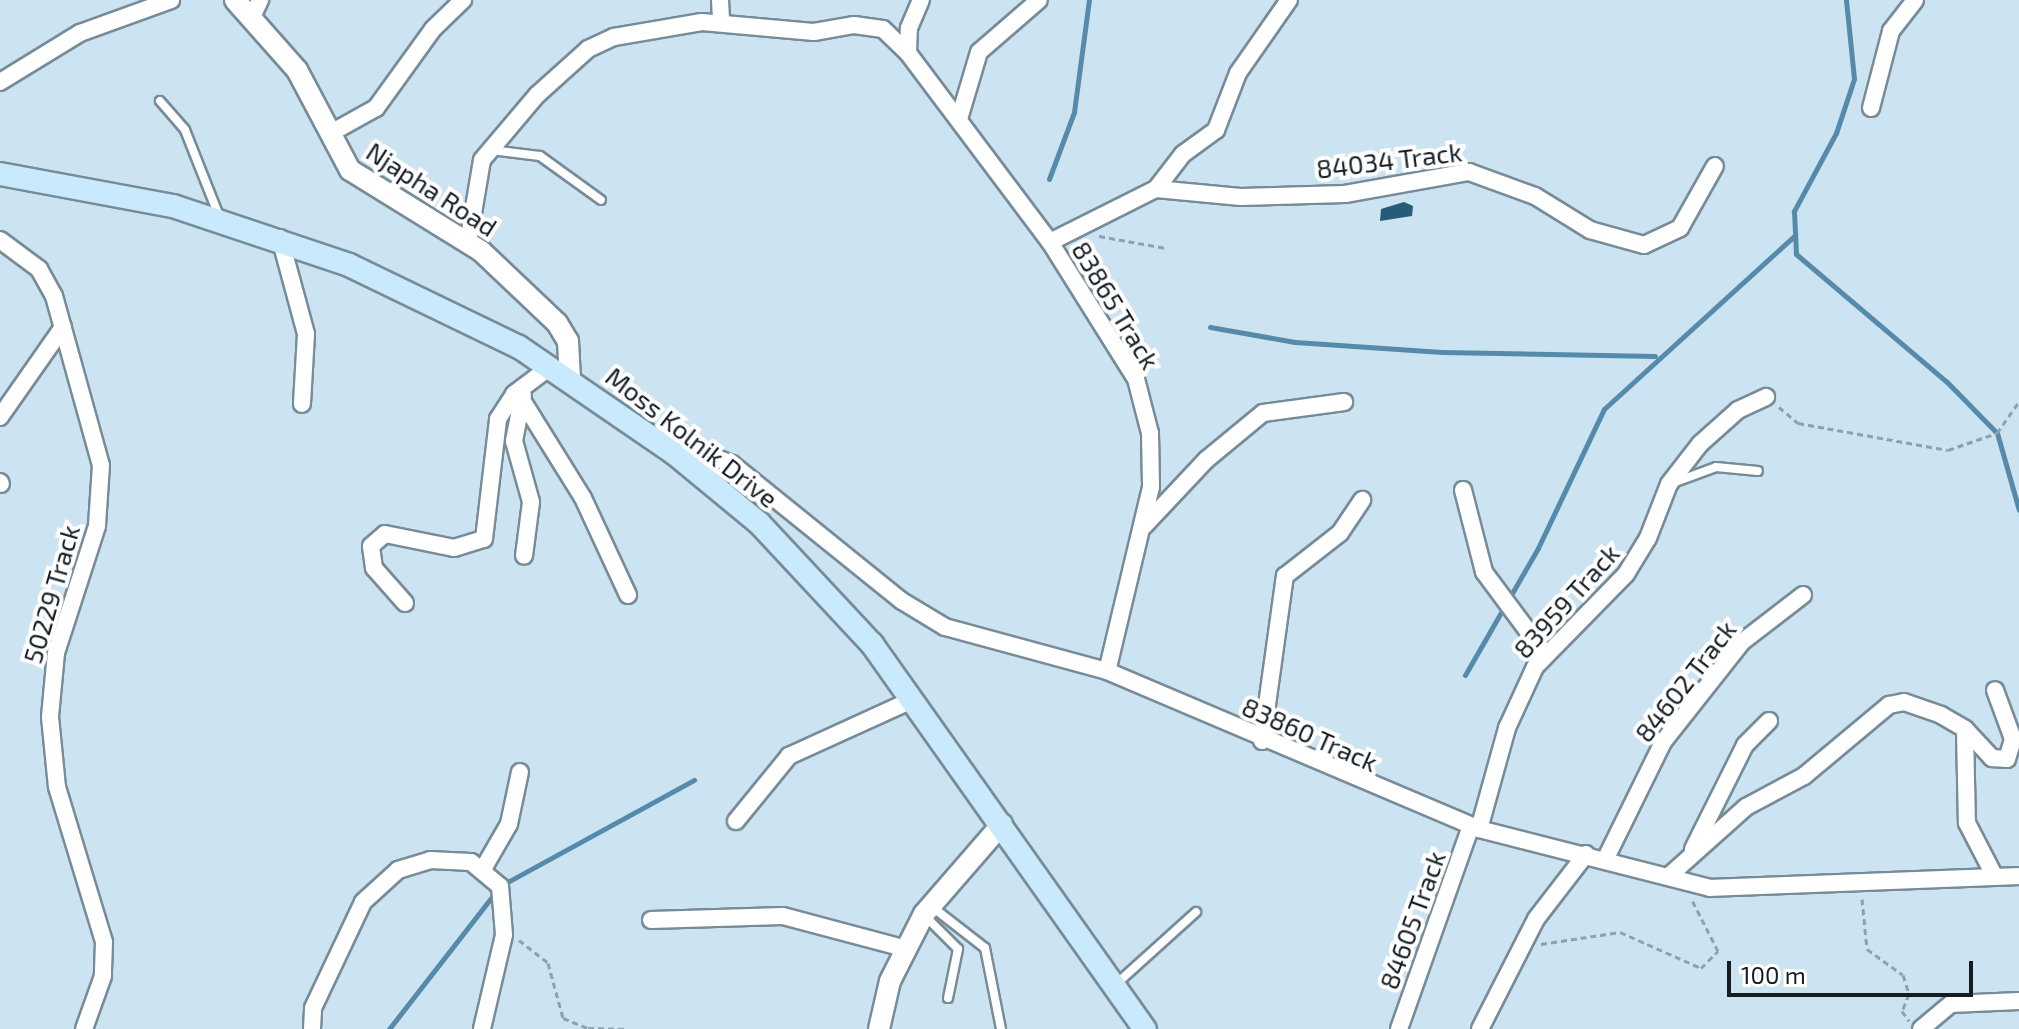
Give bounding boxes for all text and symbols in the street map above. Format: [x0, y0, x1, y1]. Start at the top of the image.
street label: Njapha Road [361, 135, 503, 243]
street label: 84034 Track [1314, 136, 1464, 184]
street label: 83865 Track [1066, 235, 1166, 375]
street label: Moss Kolnik Drive [600, 360, 784, 514]
street label: 50229 Track [16, 521, 86, 667]
street label: 83959 Track [1507, 537, 1625, 665]
street label: 84602 Track [1628, 614, 1742, 748]
street label: 83860 Track [1237, 690, 1383, 778]
street label: 84605 Track [1372, 846, 1452, 994]
scale bar [1731, 945, 1977, 995]
text: 100 m [1741, 960, 1806, 989]

